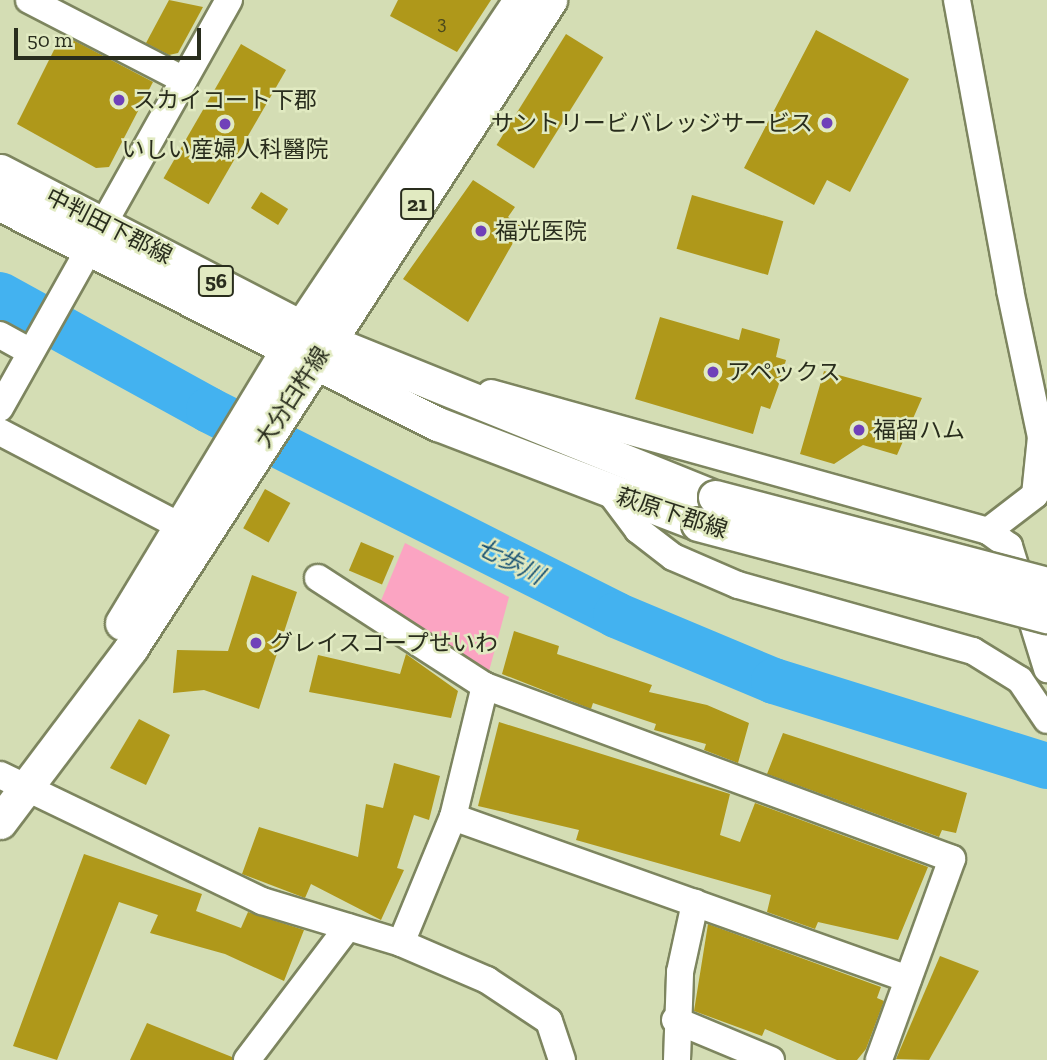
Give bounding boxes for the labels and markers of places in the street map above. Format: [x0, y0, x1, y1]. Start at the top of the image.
place label: スカイコート下郡 [133, 86, 317, 114]
marker: スカイコート下郡 [111, 92, 127, 108]
place label: サントリービバレッジサービス [491, 109, 813, 137]
marker: サントリービバレッジサービス [819, 115, 835, 131]
marker: いしい産婦人科醫院 [217, 116, 233, 132]
place label: いしい産婦人科醫院 [122, 135, 328, 163]
place label: 福光医院 [495, 217, 587, 245]
marker: 福光医院 [473, 223, 489, 239]
place label: アペックス [727, 358, 842, 386]
marker: アペックス [705, 364, 721, 380]
place label: 福留ハム [873, 416, 965, 444]
marker: 福留ハム [851, 422, 867, 438]
place label: グレイスコープせいわ [270, 629, 500, 657]
marker: グレイスコープせいわ [248, 635, 264, 651]

